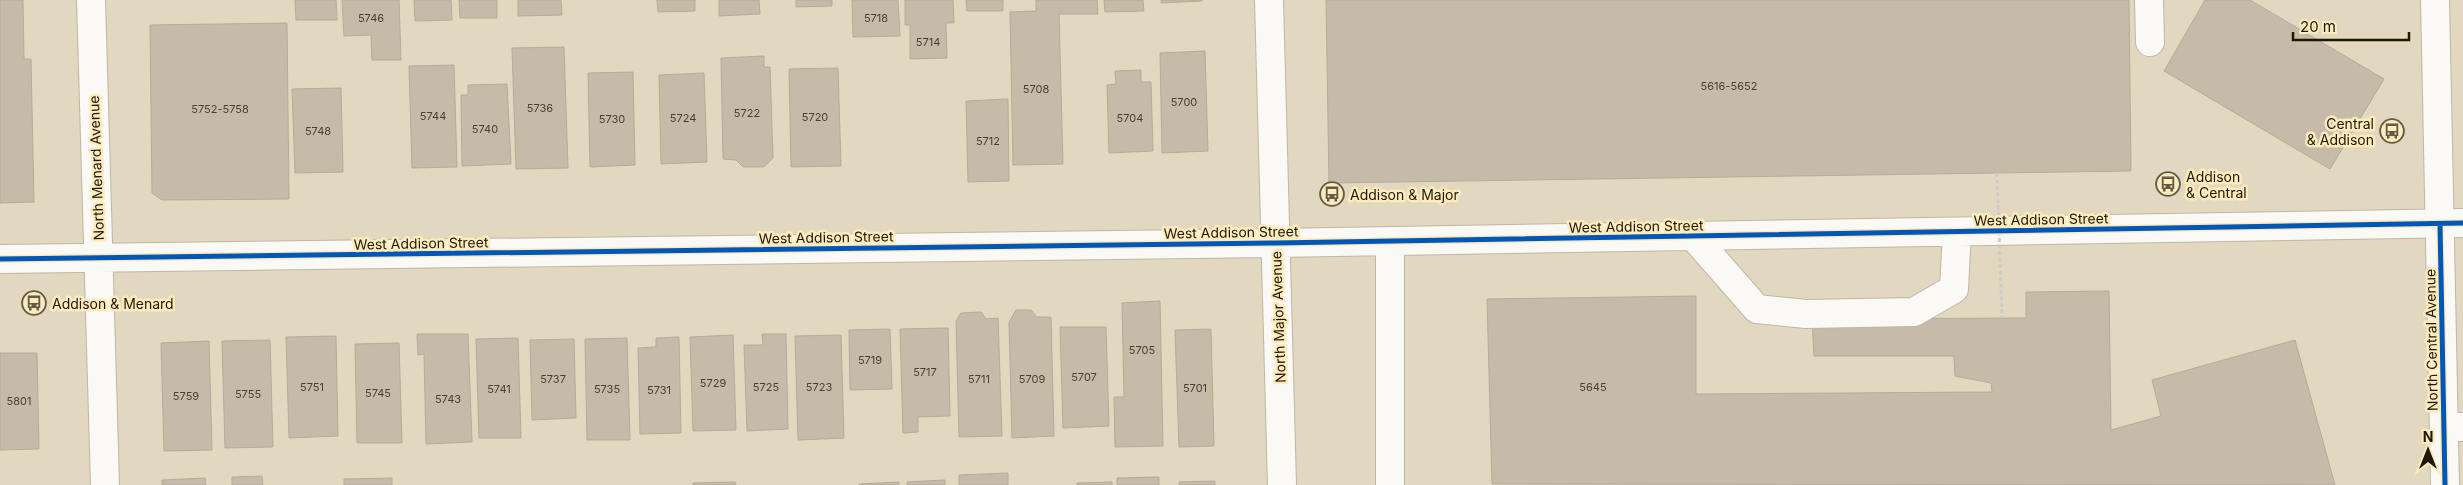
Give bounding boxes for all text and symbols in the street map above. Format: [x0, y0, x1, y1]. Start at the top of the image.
scale bar [2293, 10, 2409, 42]
house number: 5746 [358, 11, 384, 25]
house number: 5718 [864, 11, 888, 25]
text: 20 m [2300, 17, 2336, 36]
house number: 5714 [916, 35, 940, 49]
house number: 5616-5652 [1701, 79, 1757, 93]
house number: 5708 [1023, 82, 1049, 96]
street label: North Menard Avenue [85, 95, 107, 241]
house number: 5700 [1171, 95, 1197, 109]
house number: 5736 [527, 101, 553, 115]
house number: 5752-5758 [191, 102, 249, 116]
house number: 5722 [734, 106, 760, 120]
house number: 5744 [420, 109, 446, 123]
house number: 5720 [802, 110, 828, 124]
house number: 5724 [670, 111, 696, 125]
house number: 5704 [1117, 111, 1143, 125]
house number: 5730 [599, 112, 625, 126]
place label: Central & Addison [2307, 115, 2374, 148]
bus stop icon: Central & Addison [2379, 118, 2405, 144]
house number: 5740 [472, 122, 498, 136]
house number: 5748 [305, 124, 331, 138]
house number: 5712 [976, 134, 1000, 148]
place label: Addison & Central [2186, 168, 2247, 201]
bus stop icon: Addison & Central [2155, 171, 2181, 197]
bus stop icon: Addison & Major [1319, 181, 1345, 207]
place label: Addison & Major [1350, 186, 1459, 203]
street label: West Addison Street [1973, 209, 2109, 229]
street label: West Addison Street [1568, 216, 1704, 236]
street label: West Addison Street [1163, 222, 1299, 242]
street label: West Addison Street [758, 227, 894, 247]
street label: West Addison Street [353, 233, 489, 253]
street label: North Major Avenue [1267, 251, 1289, 383]
street label: North Central Avenue [2421, 269, 2441, 411]
bus stop icon: Addison & Menard [21, 290, 47, 316]
place label: Addison & Menard [52, 295, 174, 312]
house number: 5705 [1129, 343, 1155, 357]
house number: 5719 [858, 353, 882, 367]
house number: 5717 [913, 365, 937, 379]
house number: 5707 [1071, 370, 1097, 384]
house number: 5737 [540, 372, 566, 386]
house number: 5711 [968, 372, 990, 386]
house number: 5709 [1019, 372, 1045, 386]
house number: 5729 [700, 376, 726, 390]
house number: 5751 [300, 380, 324, 394]
house number: 5725 [753, 380, 779, 394]
house number: 5723 [806, 380, 832, 394]
house number: 5645 [1579, 380, 1607, 394]
house number: 5701 [1183, 381, 1207, 395]
house number: 5741 [487, 382, 511, 396]
house number: 5735 [594, 382, 620, 396]
house number: 5731 [647, 383, 671, 397]
house number: 5745 [365, 386, 391, 400]
house number: 5755 [235, 387, 261, 401]
house number: 5759 [173, 389, 199, 403]
house number: 5743 [435, 392, 461, 406]
house number: 5801 [7, 394, 31, 408]
north arrow [2403, 425, 2453, 475]
text: N [2423, 428, 2433, 445]

